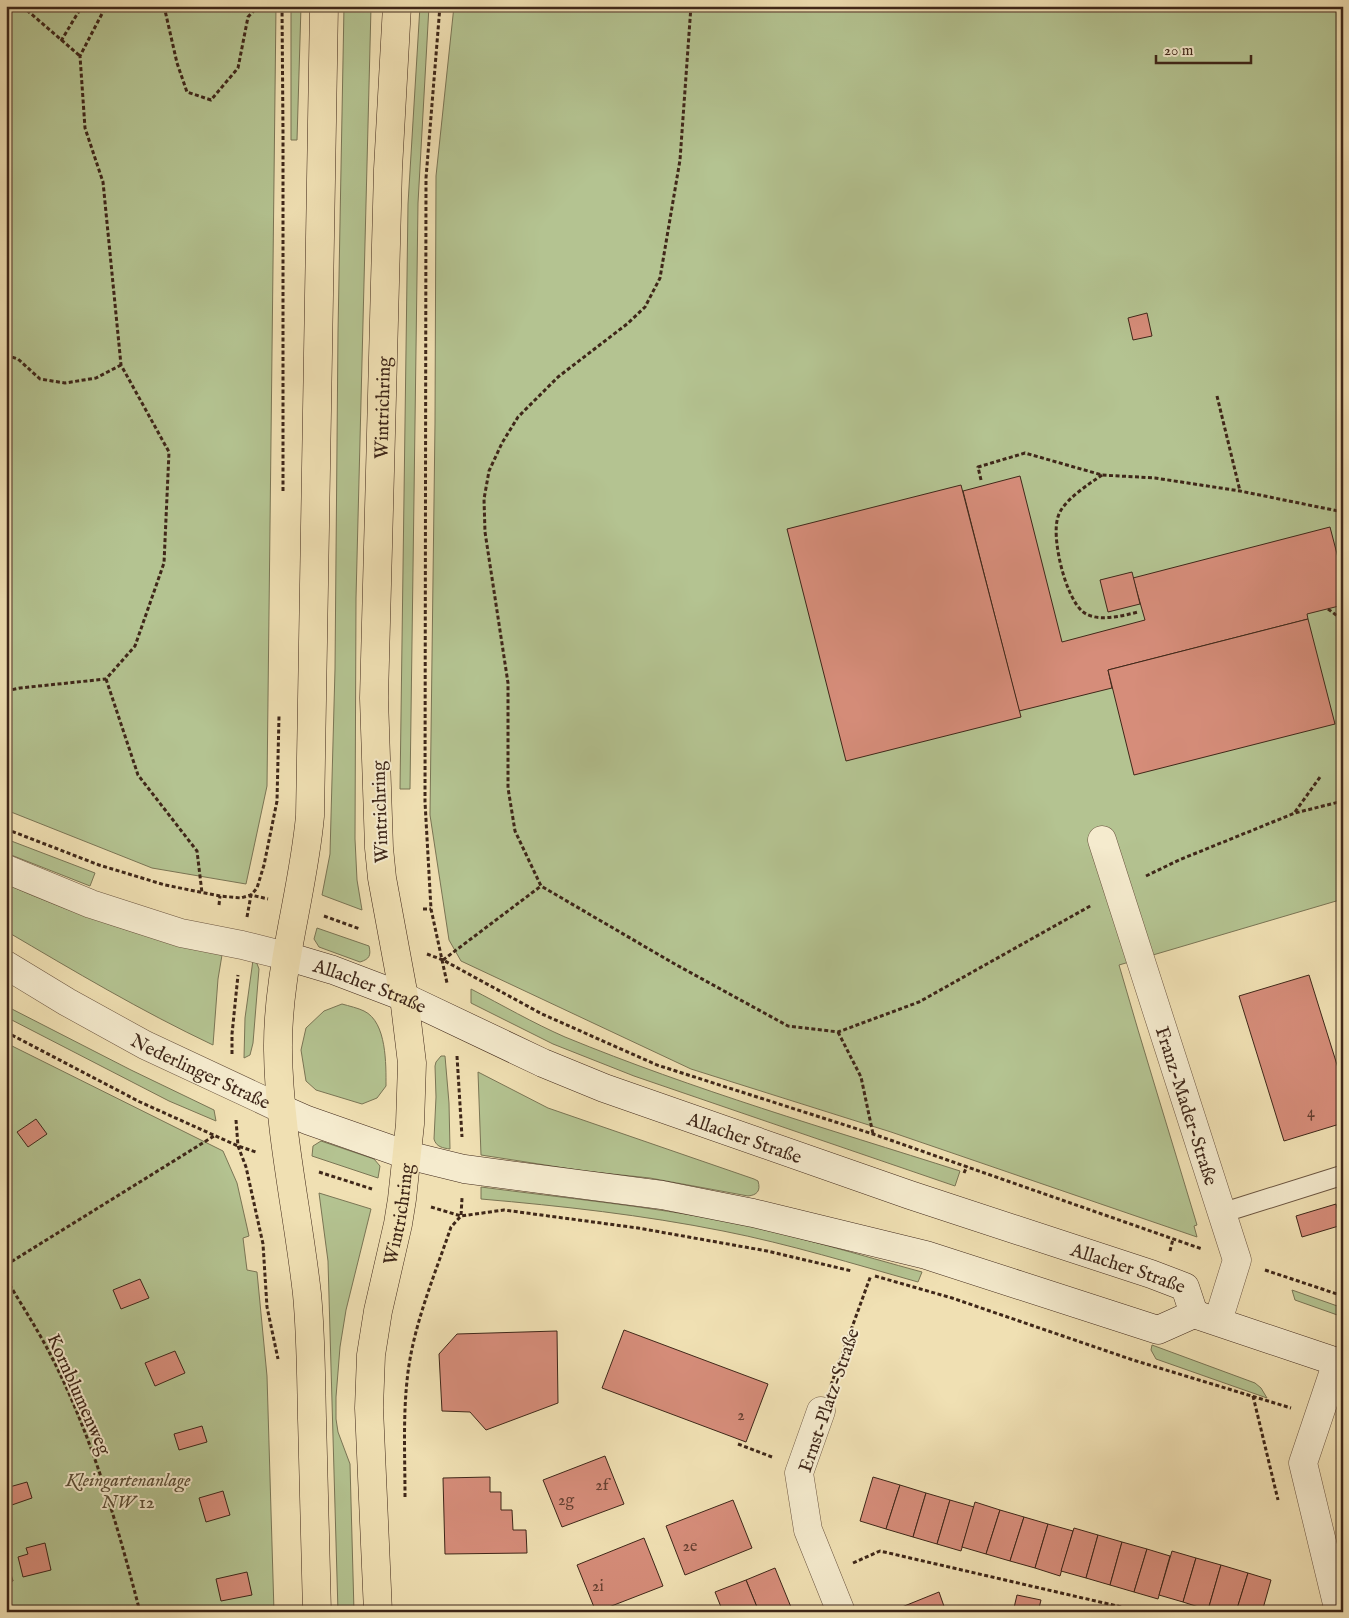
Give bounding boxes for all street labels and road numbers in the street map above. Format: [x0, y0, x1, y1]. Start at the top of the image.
street label: Wintrichring [370, 355, 397, 459]
street label: Wintrichring [367, 760, 395, 864]
street label: Allacher Straße [309, 954, 430, 1020]
street label: Franz-Mader-Straße [1149, 1024, 1222, 1189]
street label: Nederlinger Straße [126, 1029, 274, 1116]
street label: Allacher Straße [683, 1108, 805, 1170]
street label: Wintrichring [379, 1162, 420, 1267]
street label: Allacher Straße [1066, 1238, 1189, 1300]
street label: Ernst-Platz-Straße [794, 1325, 866, 1476]
street label: Kornblumenweg [41, 1330, 116, 1460]

